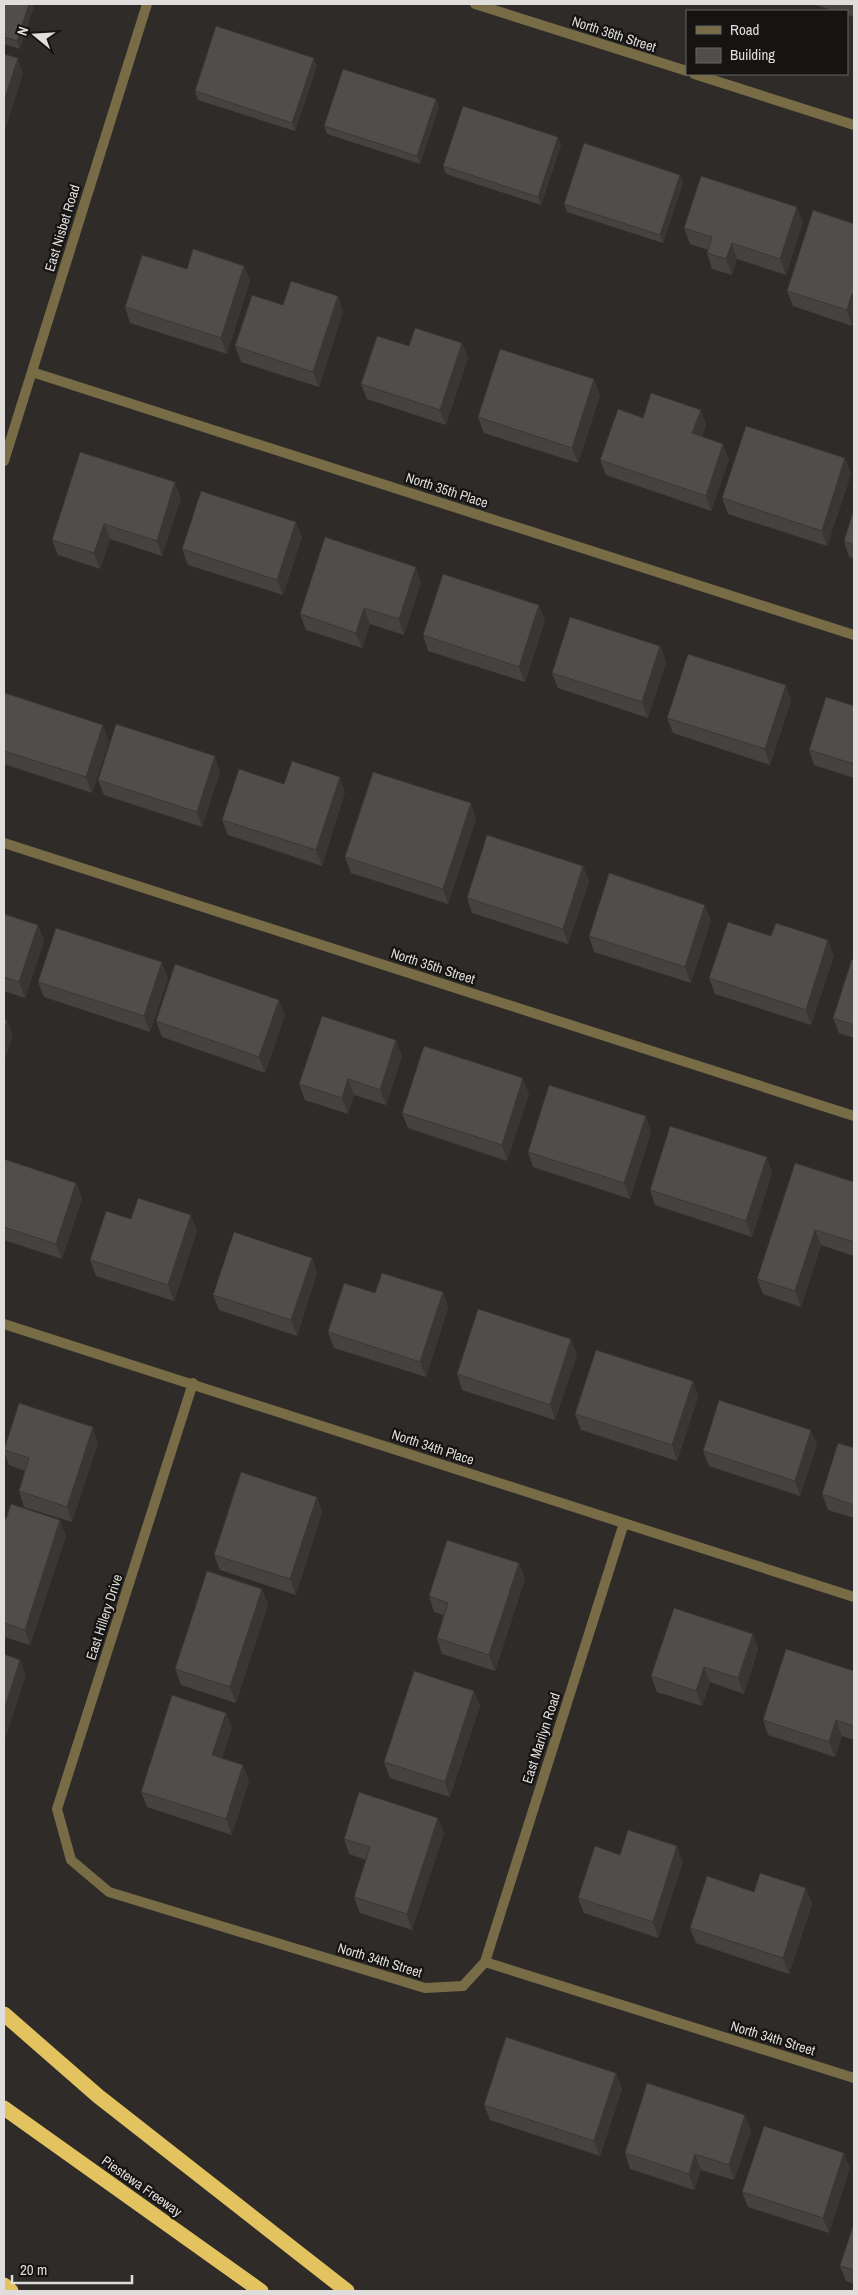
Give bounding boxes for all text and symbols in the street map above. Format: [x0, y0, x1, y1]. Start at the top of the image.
north arrow [10, 10, 60, 60]
legend [686, 10, 848, 75]
street label: North 36th Street [570, 12, 658, 56]
text: Road [730, 19, 759, 40]
text: N [13, 24, 32, 38]
text: Building [730, 44, 775, 65]
street label: East Nisbet Road [40, 182, 84, 274]
street label: North 35th Place [404, 468, 490, 512]
street label: North 35th Street [389, 944, 477, 988]
street label: North 34th Place [390, 1425, 476, 1469]
street label: East Hillery Drive [82, 1572, 126, 1662]
street label: East Marilyn Road [518, 1690, 564, 1786]
street label: North 34th Street [336, 1939, 424, 1981]
street label: North 34th Street [729, 2017, 817, 2059]
street label: Piestewa Freeway [98, 2152, 186, 2221]
scale bar [12, 2252, 132, 2284]
text: 20 m [20, 2259, 47, 2280]

